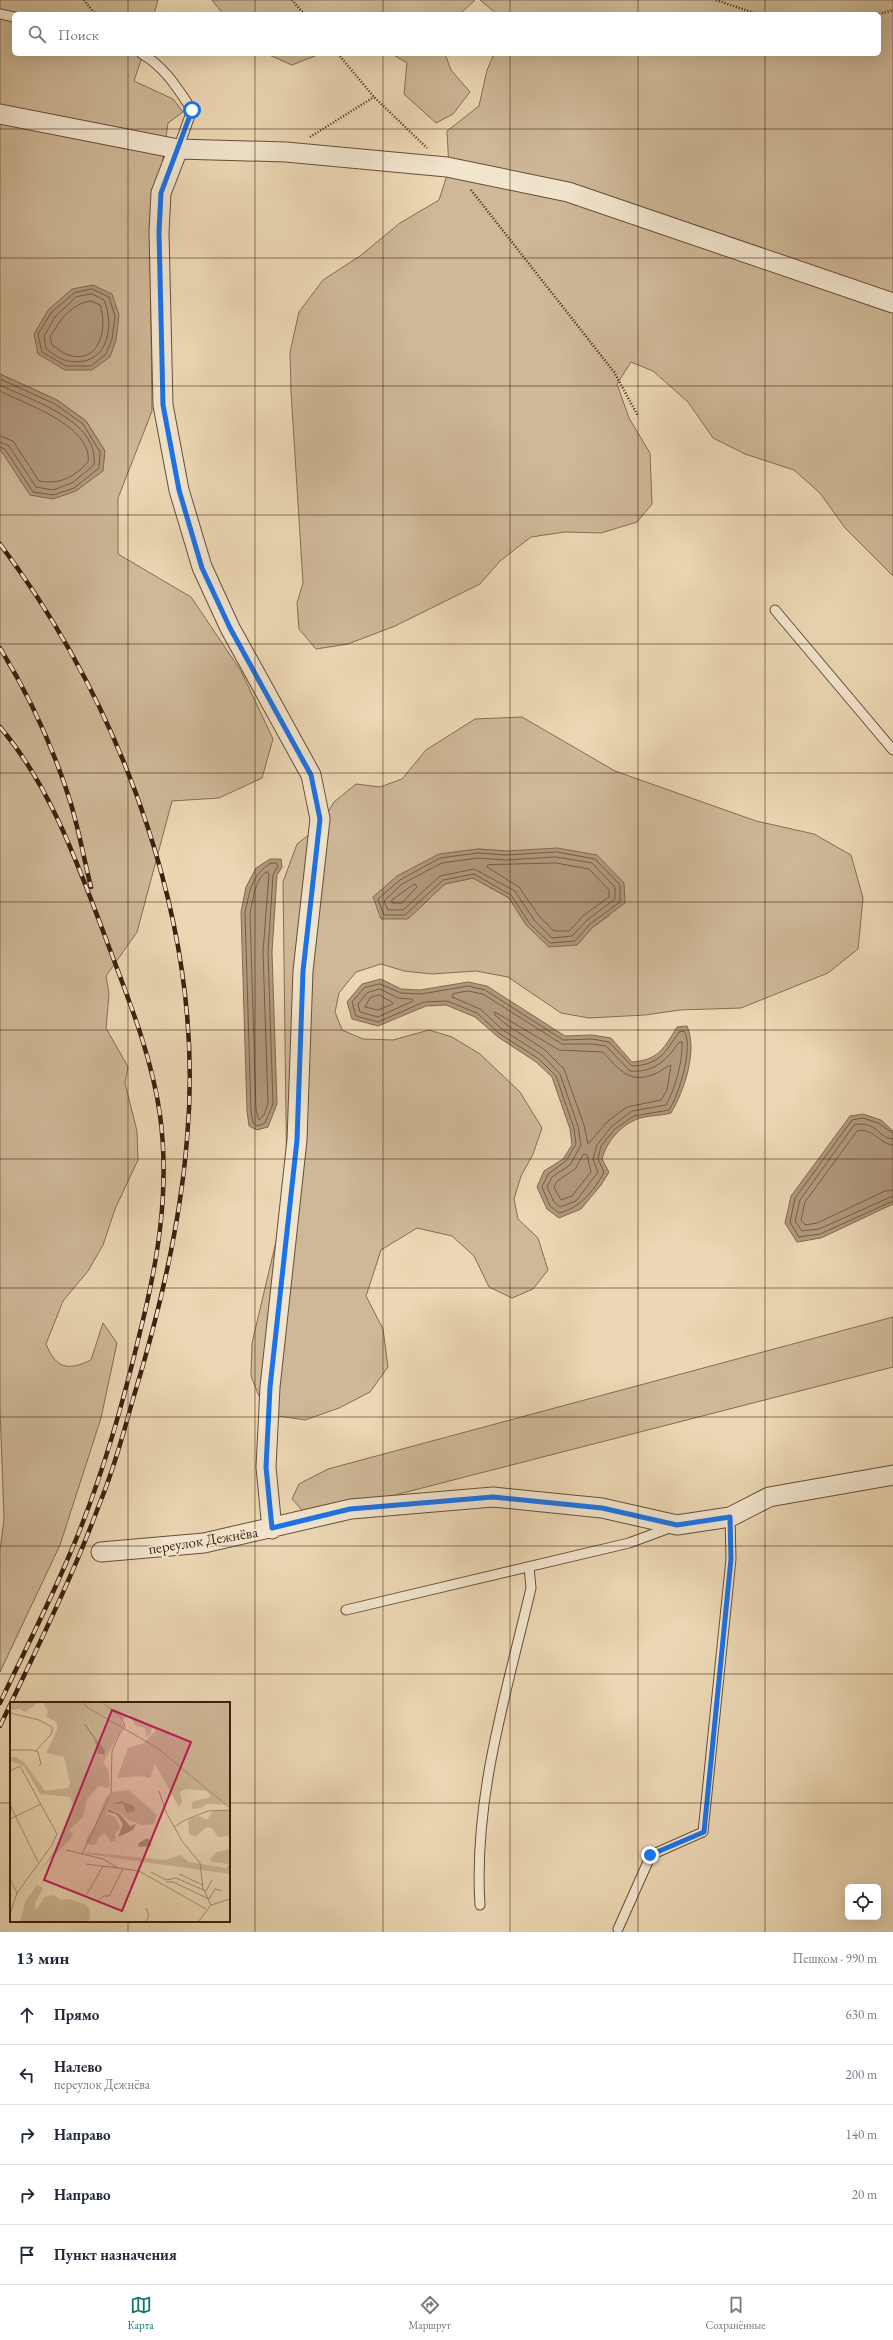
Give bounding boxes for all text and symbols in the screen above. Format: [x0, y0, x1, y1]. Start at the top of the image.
search box [12, 12, 881, 56]
icon: search [26, 23, 48, 45]
text: Поиск [58, 25, 99, 44]
route start [183, 101, 201, 119]
street label: переулок Дежнёва [147, 1522, 259, 1558]
inset map [10, 1702, 230, 1922]
route end [641, 1846, 659, 1864]
map controls [845, 1884, 881, 1920]
button: locate [845, 1884, 881, 1920]
text: 13 мин [16, 1947, 69, 1969]
text: Пешком · 990 m [793, 1950, 877, 1967]
icon: ahead [16, 2004, 38, 2026]
text: Прямо [54, 2005, 99, 2024]
text: 630 m [846, 2006, 877, 2023]
text: Налево [54, 2057, 102, 2076]
icon: left [16, 2064, 38, 2086]
text: 200 m [846, 2066, 877, 2083]
text: переулок Дежнёва [54, 2076, 150, 2093]
icon: right [16, 2124, 38, 2146]
text: Направо [54, 2125, 111, 2144]
text: 140 m [846, 2126, 877, 2143]
icon: right [16, 2184, 38, 2206]
text: Направо [54, 2185, 111, 2204]
text: 20 m [852, 2186, 877, 2203]
icon: arrive [16, 2244, 38, 2266]
text: Пункт назначения [54, 2245, 177, 2264]
tab: Карта [127, 2294, 154, 2332]
tab: Маршрут [409, 2294, 451, 2332]
tab: Сохранённые [706, 2294, 766, 2332]

